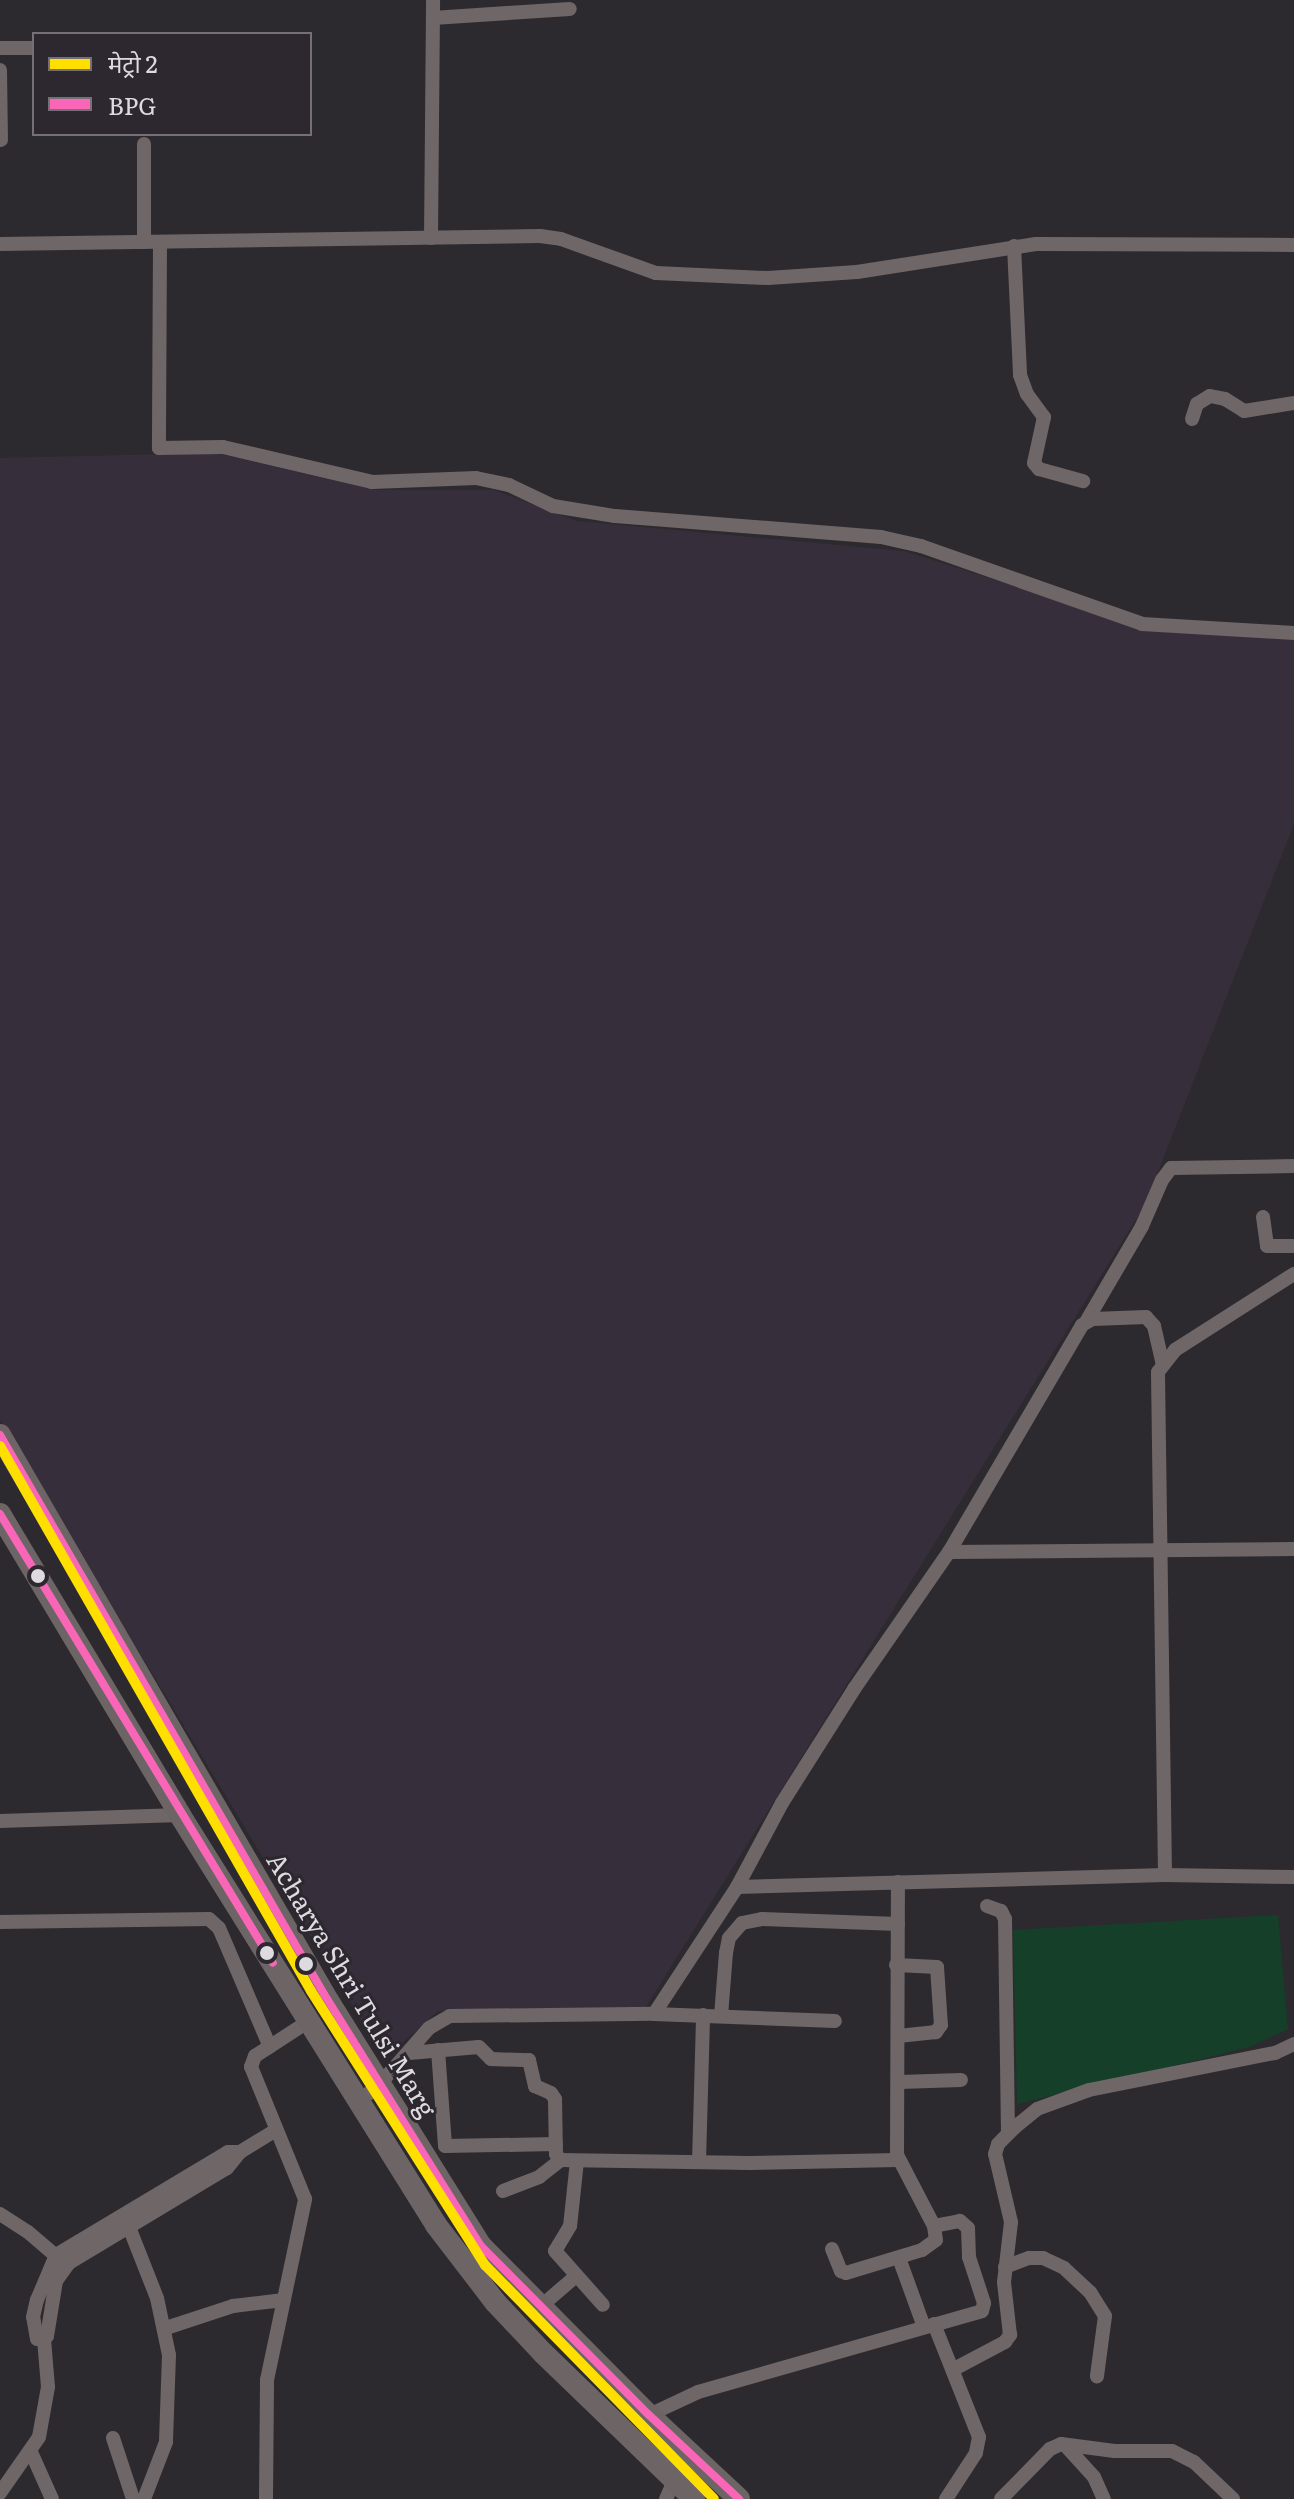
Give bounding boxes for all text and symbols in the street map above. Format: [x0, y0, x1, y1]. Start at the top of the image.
legend [32, 32, 312, 136]
text: मेट्रो 2 [108, 45, 158, 80]
text: BPG [108, 87, 156, 122]
unlabelled marker [30, 1568, 46, 1584]
street label: Acharya Shri Tulsi Marg [262, 1846, 444, 2122]
unlabelled marker [259, 1945, 275, 1961]
unlabelled marker [298, 1956, 314, 1972]

